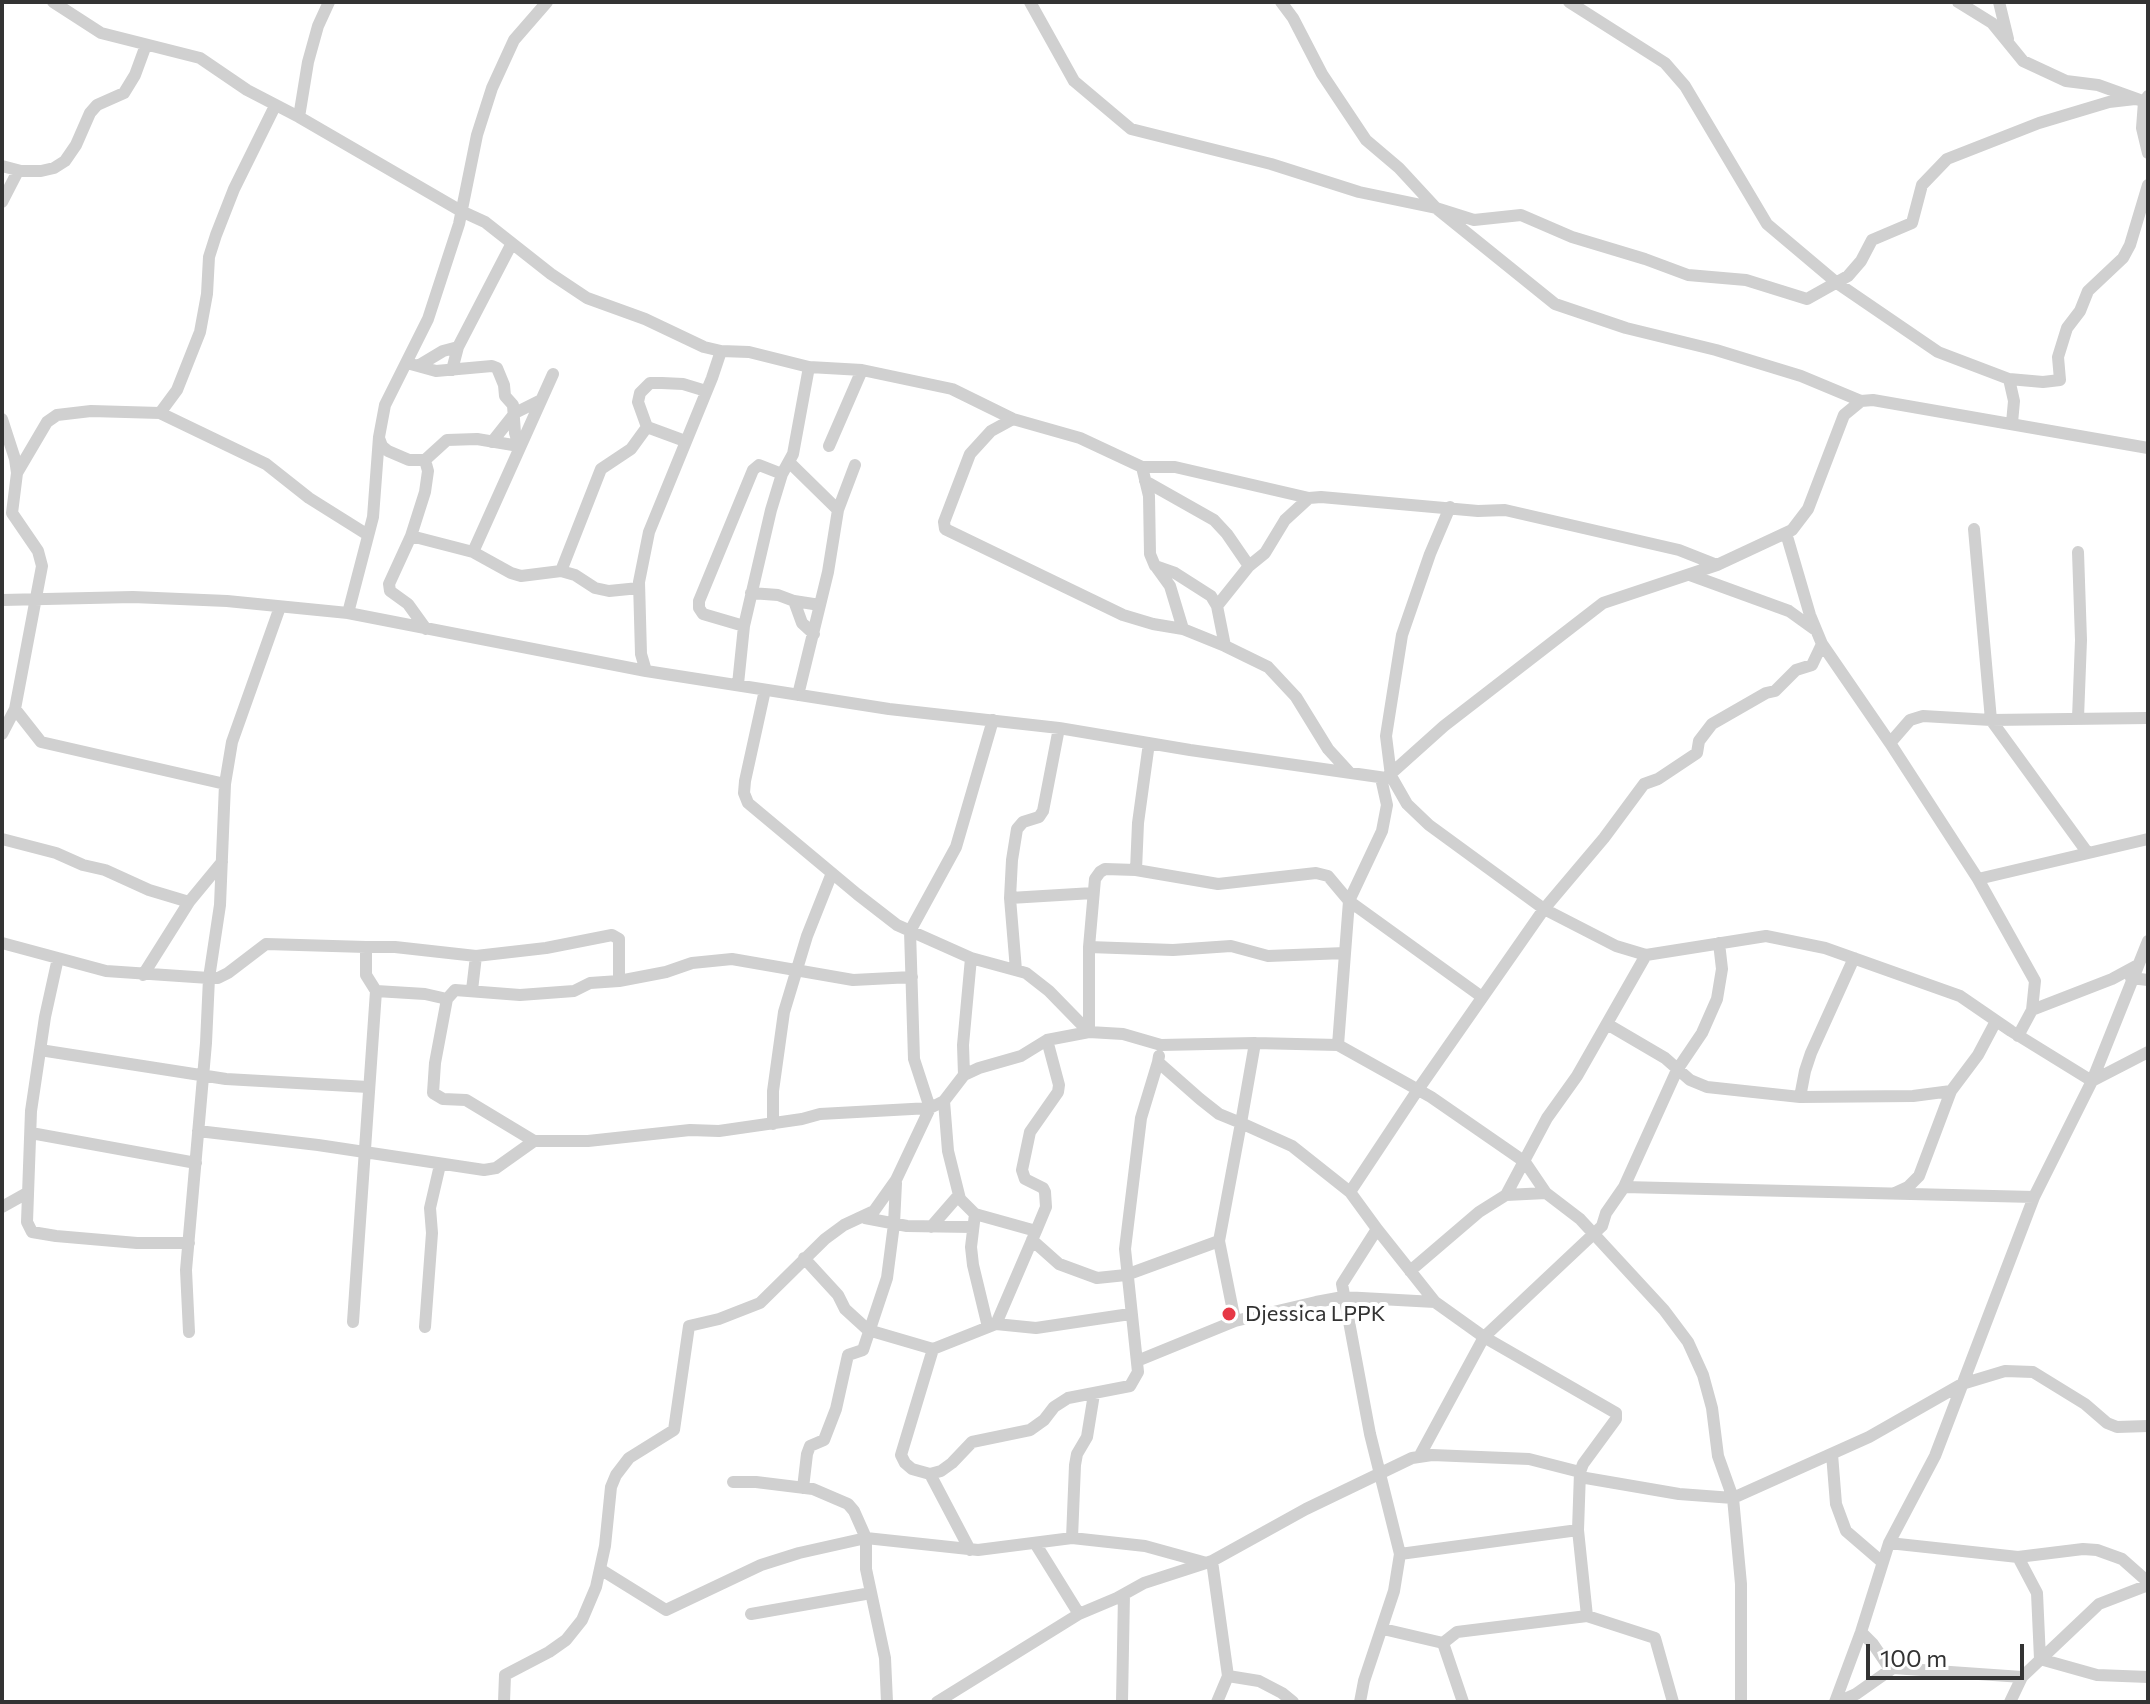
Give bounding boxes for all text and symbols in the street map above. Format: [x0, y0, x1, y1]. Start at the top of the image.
place label: Djessica LPPK [1245, 1301, 1386, 1327]
marker: Djessica LPPK [1220, 1305, 1238, 1323]
scale bar [1870, 1628, 2028, 1678]
text: 100 m [1880, 1643, 1947, 1672]

